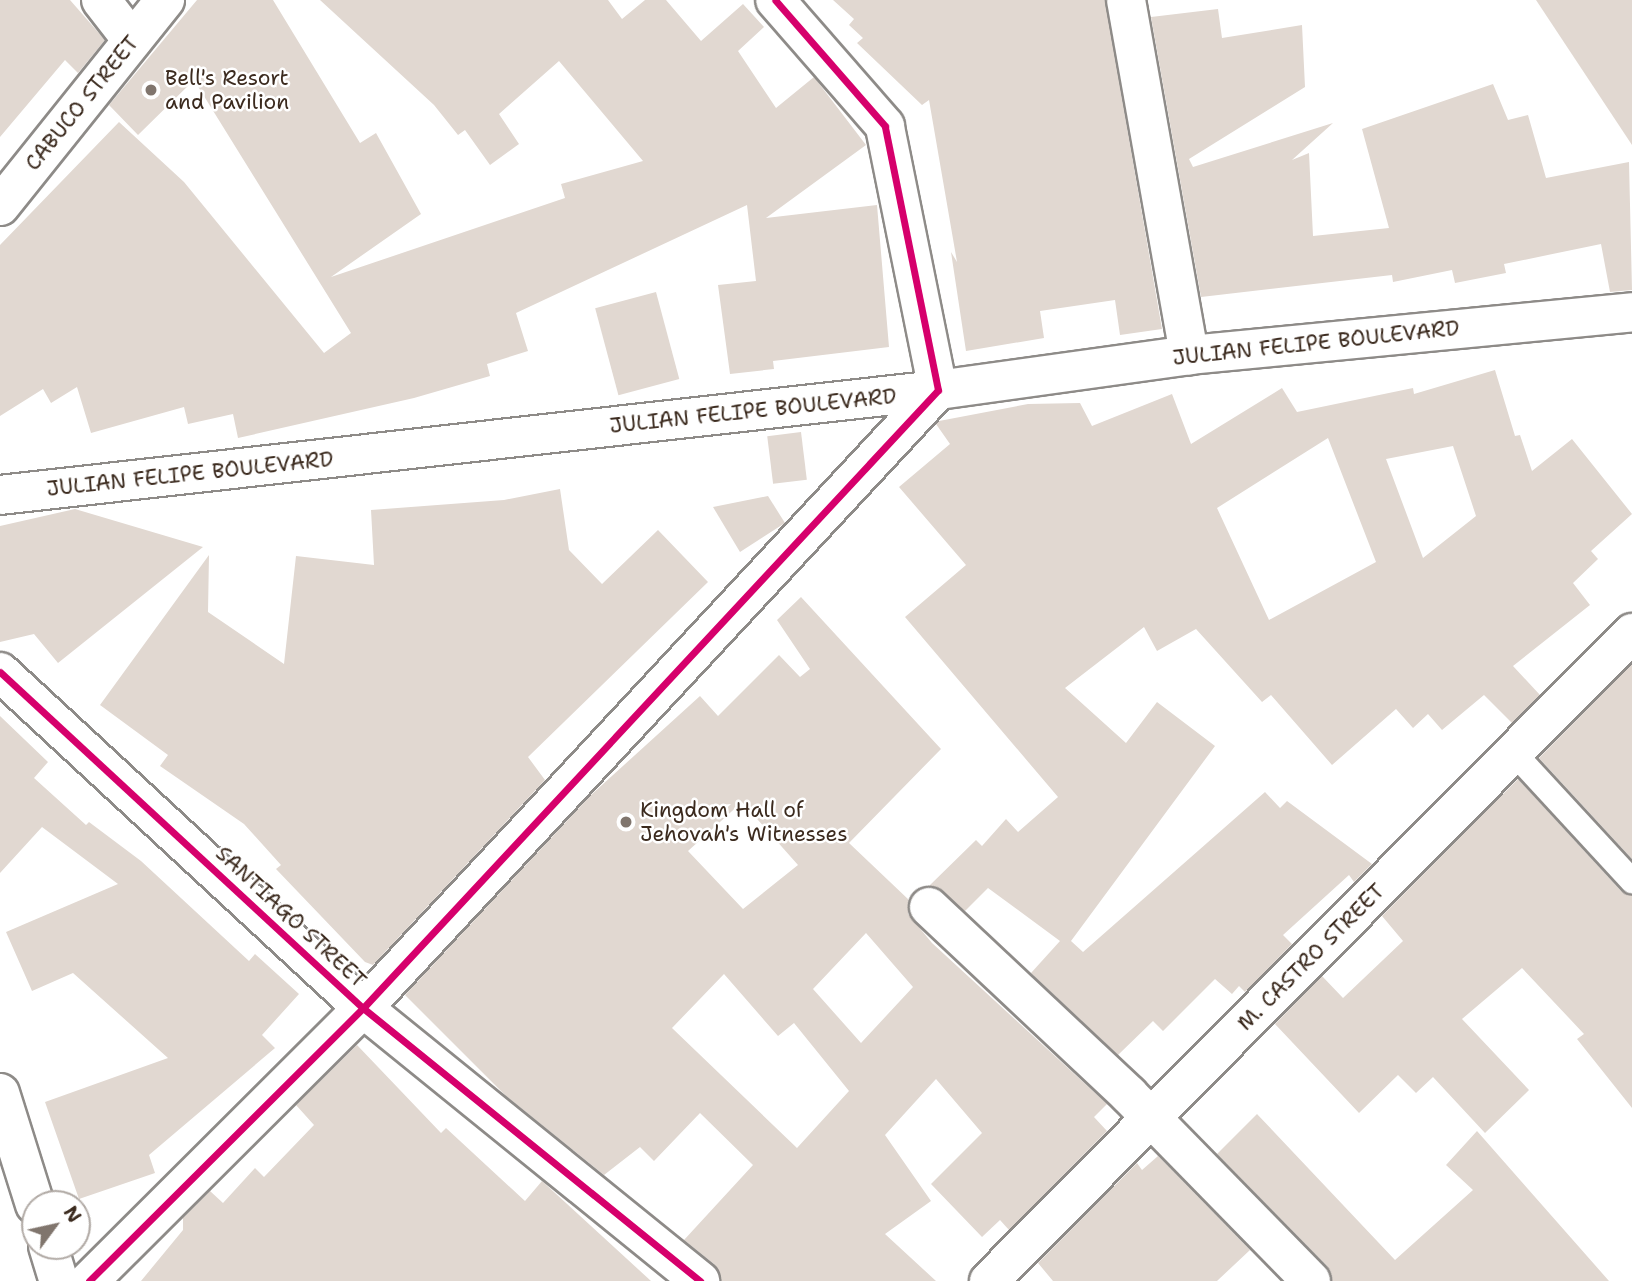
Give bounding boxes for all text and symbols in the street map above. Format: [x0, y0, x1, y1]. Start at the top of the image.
street label: CABUCO STREET [20, 31, 144, 175]
place label: Bell's Resort and Pavilion [165, 65, 289, 115]
marker: Bell's Resort and Pavilion [143, 82, 159, 98]
street label: JULIAN FELIPE BOULEVARD [1171, 315, 1461, 371]
street label: JULIAN FELIPE BOULEVARD [608, 383, 898, 439]
street label: JULIAN FELIPE BOULEVARD [45, 446, 335, 502]
place label: Kingdom Hall of Jehovah's Witnesses [640, 797, 848, 847]
marker: Kingdom Hall of Jehovah's Witnesses [618, 814, 634, 830]
street label: SANTIAGO STREET [211, 841, 371, 993]
street label: M. CASTRO STREET [1232, 878, 1390, 1036]
north arrow [21, 1190, 91, 1260]
text: N [58, 1201, 87, 1228]

